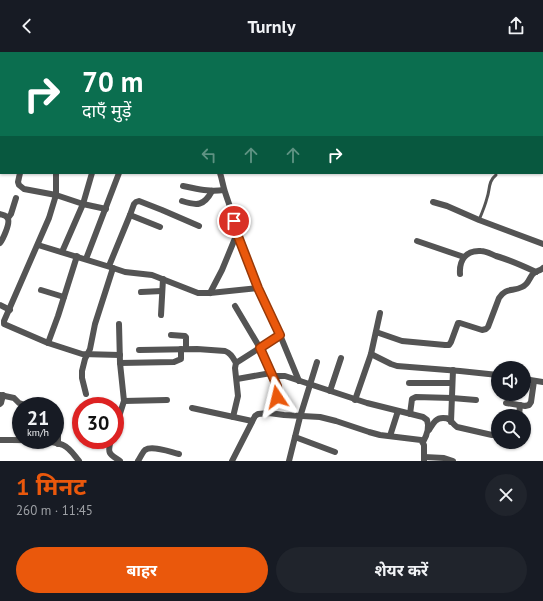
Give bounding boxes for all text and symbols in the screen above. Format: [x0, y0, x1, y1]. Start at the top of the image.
icon: back [16, 15, 38, 37]
text: Turnly [247, 15, 296, 38]
icon: share [505, 15, 527, 37]
text: 70 m [82, 63, 143, 100]
icon: right [16, 68, 68, 120]
text: दाएँ मुड़ें [82, 99, 131, 122]
icon: left [198, 144, 220, 166]
icon: ahead [240, 144, 262, 166]
icon: ahead [282, 144, 304, 166]
icon: right [324, 144, 346, 166]
pin [217, 204, 251, 238]
icon: arrive [223, 210, 245, 232]
map controls [491, 361, 531, 449]
button: sound [491, 361, 531, 401]
position arrow [256, 376, 298, 418]
speed limit sign: 30 [72, 397, 124, 449]
text: 21 [27, 405, 49, 431]
button: search [491, 409, 531, 449]
text: km/h [27, 426, 49, 439]
text: 1 मिनट [16, 471, 86, 502]
button: close [485, 474, 527, 516]
text: 260 m · 11:45 [16, 502, 93, 519]
button: बाहर [16, 547, 268, 593]
button: शेयर करें [276, 547, 527, 593]

